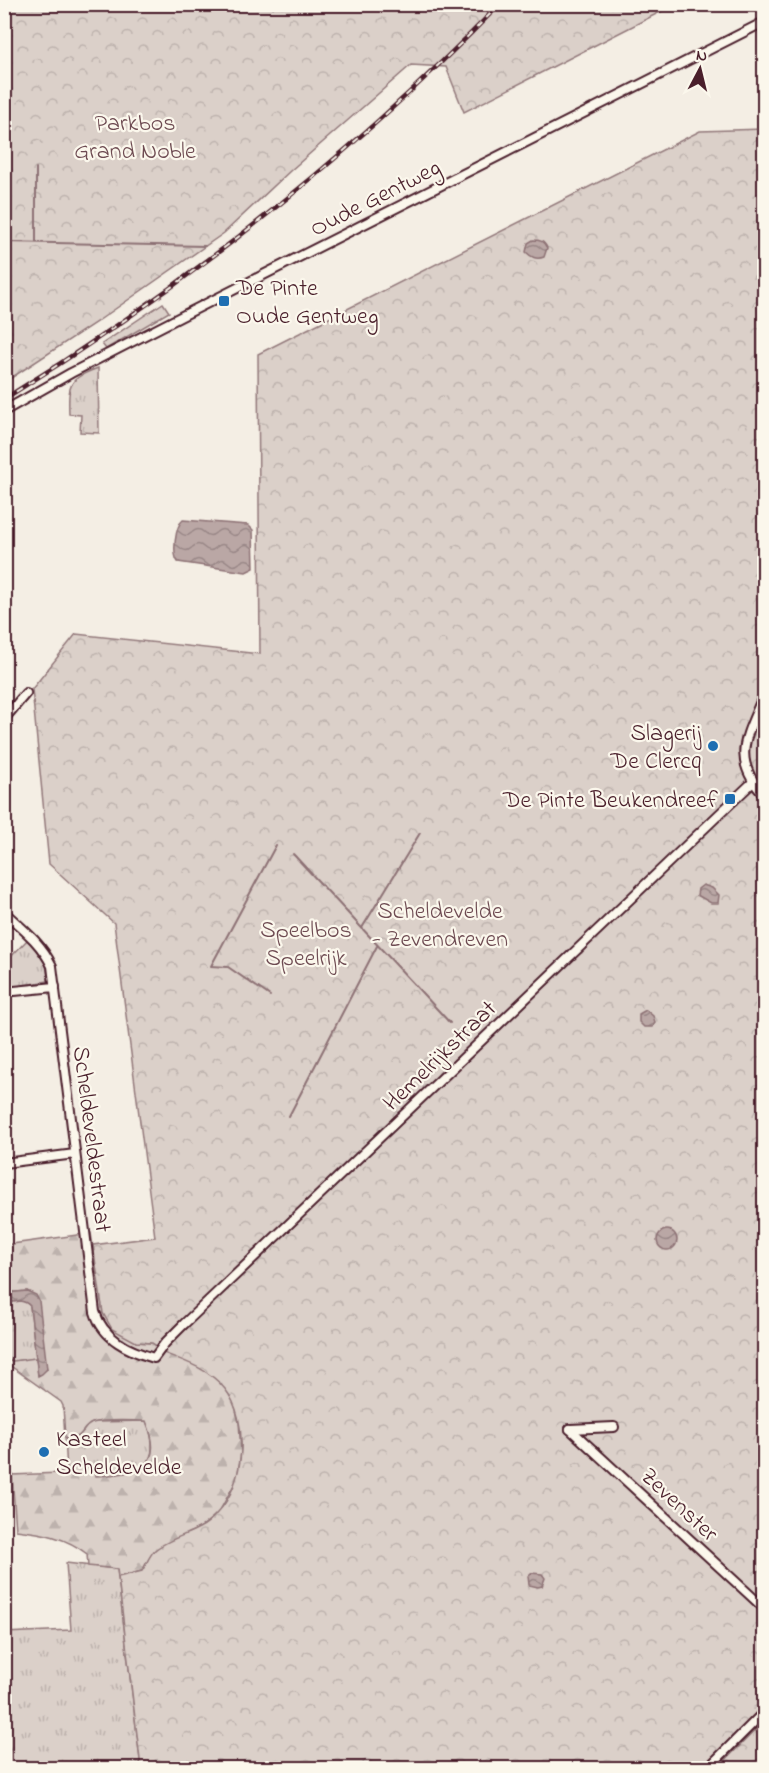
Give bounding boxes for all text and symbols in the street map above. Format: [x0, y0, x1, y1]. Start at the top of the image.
north arrow [670, 39, 730, 99]
text: N [695, 44, 709, 69]
park label: Parkbos Grand Noble [74, 107, 196, 170]
street label: Oude Gentweg [305, 151, 448, 247]
place label: De Pinte Oude Gentweg [235, 272, 379, 335]
marker: De Pinte Oude Gentweg [217, 294, 231, 308]
place label: Slagerij De Clercq [610, 717, 702, 780]
marker: Slagerij De Clercq [706, 739, 720, 753]
place label: De Pinte Beukendreef [502, 784, 719, 819]
marker: De Pinte Beukendreef [723, 792, 737, 806]
park label: Scheldevelde - Zevendreven [372, 895, 508, 958]
park label: Speelbos Speelrijk [260, 914, 352, 977]
street label: Hemelrijkstraat [376, 993, 506, 1120]
street label: Scheldeveldestraat [62, 1044, 119, 1234]
place label: Kasteel Scheldevelde [56, 1423, 182, 1486]
marker: Kasteel Scheldevelde [37, 1445, 51, 1459]
street label: Zevenster [631, 1460, 726, 1552]

